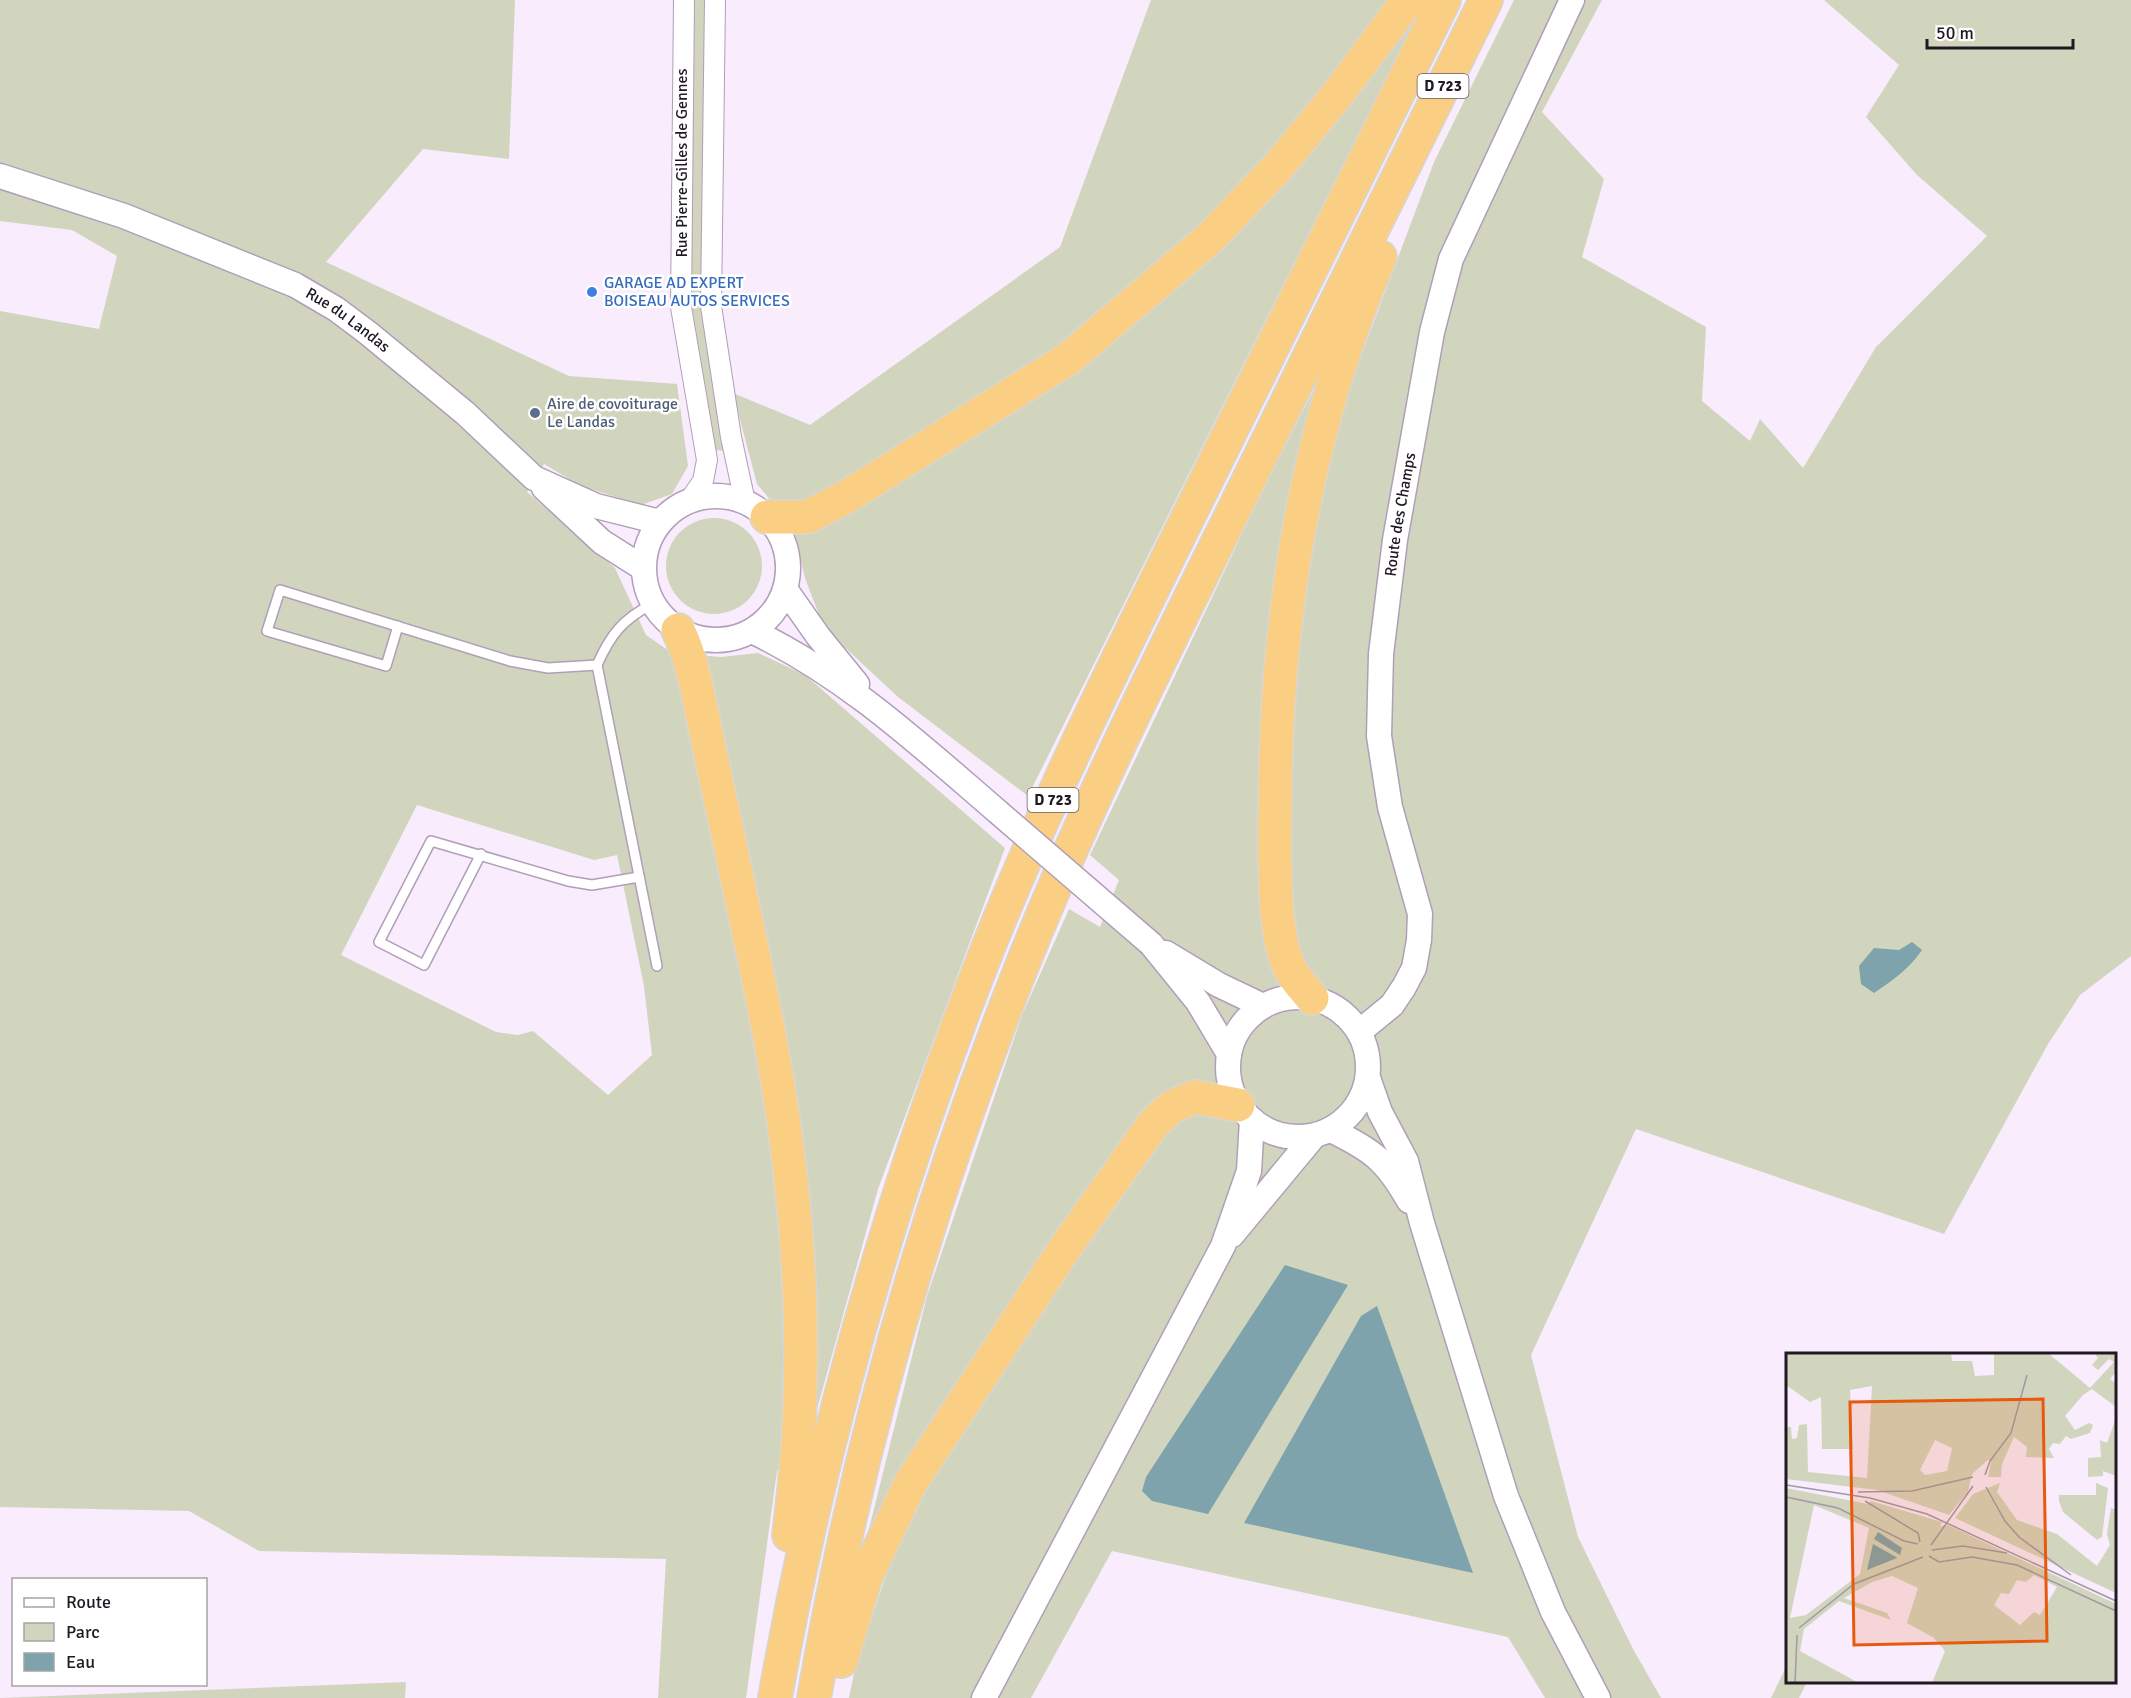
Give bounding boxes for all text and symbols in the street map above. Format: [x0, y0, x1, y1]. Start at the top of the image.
scale bar [1927, 12, 2072, 50]
text: 50 m [1936, 22, 1974, 44]
street label: Rue Pierre-Gilles de Gennes [672, 69, 692, 257]
road number: D 723 [1418, 74, 1468, 98]
place label: GARAGE AD EXPERT BOISEAU AUTOS SERVICES [604, 273, 790, 311]
street label: Rue du Landas [302, 283, 394, 357]
marker: GARAGE AD EXPERT BOISEAU AUTOS SERVICES [585, 285, 599, 299]
place label: Aire de covoiturage Le Landas [547, 394, 678, 432]
marker: Aire de covoiturage Le Landas [528, 406, 542, 420]
street label: Route des Champs [1381, 451, 1420, 578]
road number: D 723 [1028, 788, 1078, 812]
inset map [1786, 1353, 2116, 1683]
legend [12, 1578, 207, 1686]
text: Route [66, 1591, 111, 1613]
text: Parc [66, 1621, 100, 1643]
text: Eau [66, 1651, 95, 1673]

